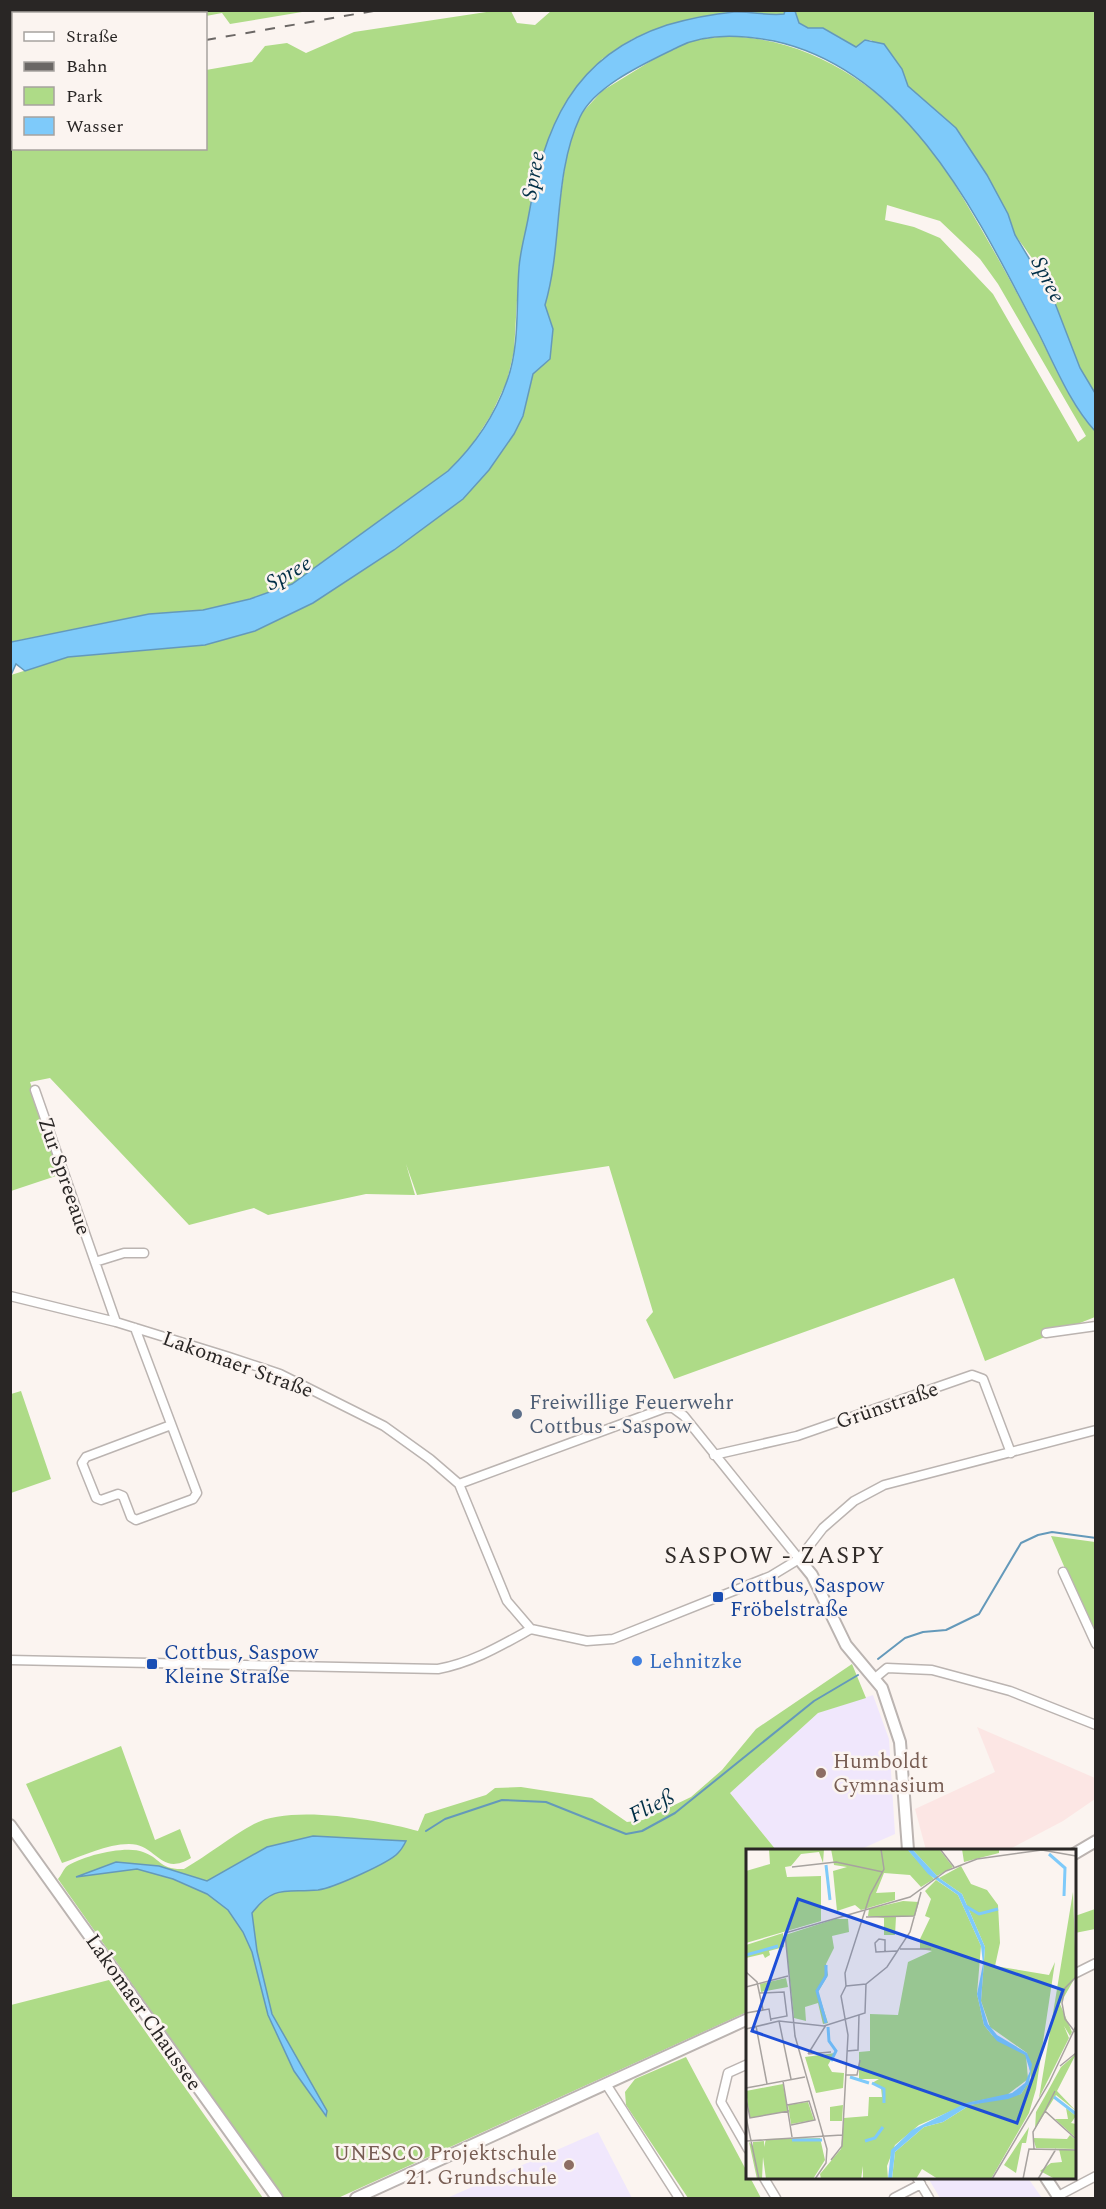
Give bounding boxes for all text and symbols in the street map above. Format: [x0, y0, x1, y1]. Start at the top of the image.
legend [12, 12, 207, 150]
text: Straße [66, 23, 118, 50]
text: Bahn [66, 53, 108, 80]
text: Park [66, 83, 103, 110]
text: Wasser [66, 113, 123, 140]
water label: Spree [513, 148, 554, 202]
water label: Spree [1022, 251, 1073, 309]
water label: Spree [259, 547, 318, 600]
street label: Zur Spreeaue [29, 1113, 99, 1240]
street label: Lakomaer Straße [158, 1323, 318, 1407]
street label: Grünstraße [832, 1373, 943, 1438]
place label: Freiwillige Feuerwehr Cottbus - Saspow [529, 1387, 734, 1443]
marker: Freiwillige Feuerwehr Cottbus - Saspow [510, 1407, 524, 1421]
district label: SASPOW - ZASPY [664, 1538, 886, 1574]
place label: Cottbus, Saspow Fröbelstraße [730, 1570, 886, 1626]
marker: Cottbus, Saspow Fröbelstraße [711, 1590, 725, 1604]
place label: Cottbus, Saspow Kleine Straße [164, 1637, 320, 1693]
place label: Lehnitzke [649, 1646, 742, 1678]
marker: Lehnitzke [630, 1654, 644, 1668]
marker: Cottbus, Saspow Kleine Straße [145, 1657, 159, 1671]
place label: Humboldt Gymnasium [833, 1746, 945, 1802]
marker: Humboldt Gymnasium [814, 1766, 828, 1780]
water label: Fließ [623, 1781, 681, 1832]
inset map [746, 1849, 1076, 2179]
street label: Lakomaer Chaussee [77, 1927, 210, 2098]
place label: UNESCO Projektschule 21. Grundschule [333, 2138, 557, 2194]
marker: UNESCO Projektschule 21. Grundschule [562, 2158, 576, 2172]

